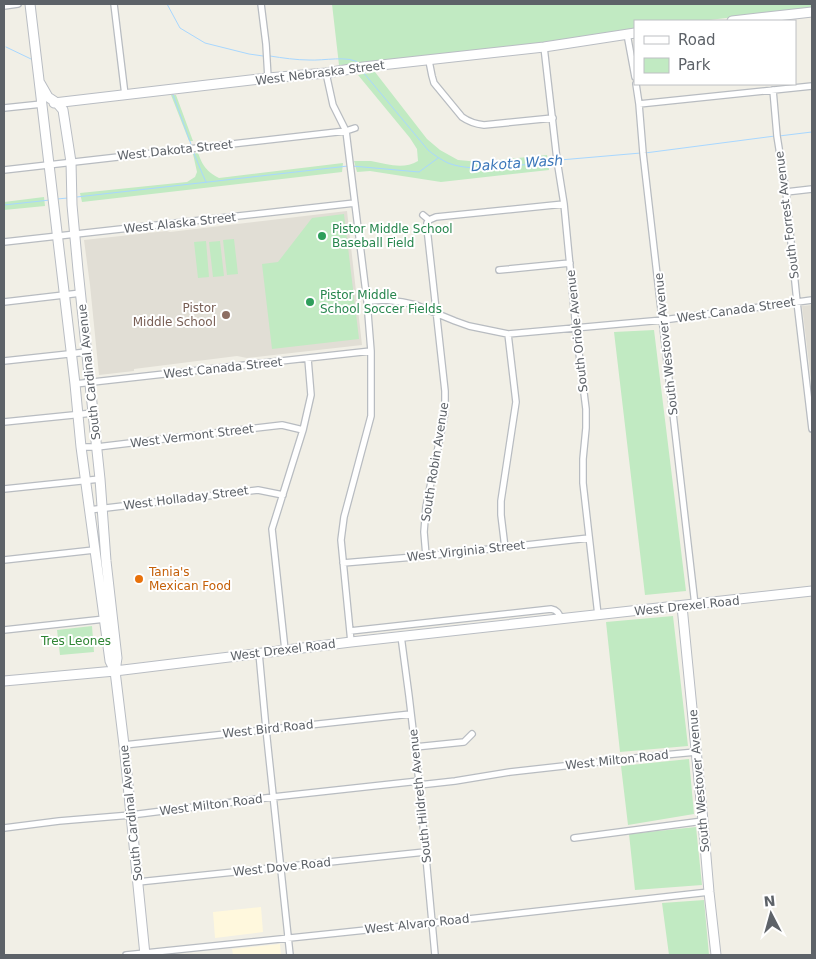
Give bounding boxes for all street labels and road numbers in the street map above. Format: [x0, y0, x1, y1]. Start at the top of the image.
street label: West Nebraska Street [255, 58, 386, 88]
street label: West Dakota Street [117, 137, 234, 163]
street label: South Forrest Avenue [772, 150, 802, 280]
street label: West Alaska Street [123, 210, 237, 236]
street label: South Oriole Avenue [564, 269, 590, 393]
street label: South Westover Avenue [652, 272, 680, 416]
street label: West Canada Street [676, 295, 796, 325]
street label: South Cardinal Avenue [75, 303, 103, 441]
street label: West Canada Street [163, 355, 283, 381]
street label: South Robin Avenue [419, 401, 451, 523]
street label: West Vermont Street [129, 421, 255, 451]
street label: West Holladay Street [123, 483, 250, 513]
street label: West Virginia Street [406, 538, 526, 564]
street label: West Drexel Road [634, 594, 740, 618]
street label: West Drexel Road [230, 637, 336, 663]
street label: South Westover Avenue [686, 709, 712, 853]
street label: West Bird Road [222, 717, 314, 741]
street label: South Hildreth Avenue [406, 728, 434, 864]
street label: South Cardinal Avenue [117, 744, 145, 882]
street label: West Milton Road [565, 748, 669, 772]
street label: West Milton Road [159, 792, 263, 818]
street label: West Dove Road [232, 855, 332, 879]
street label: West Alvaro Road [364, 912, 470, 936]

